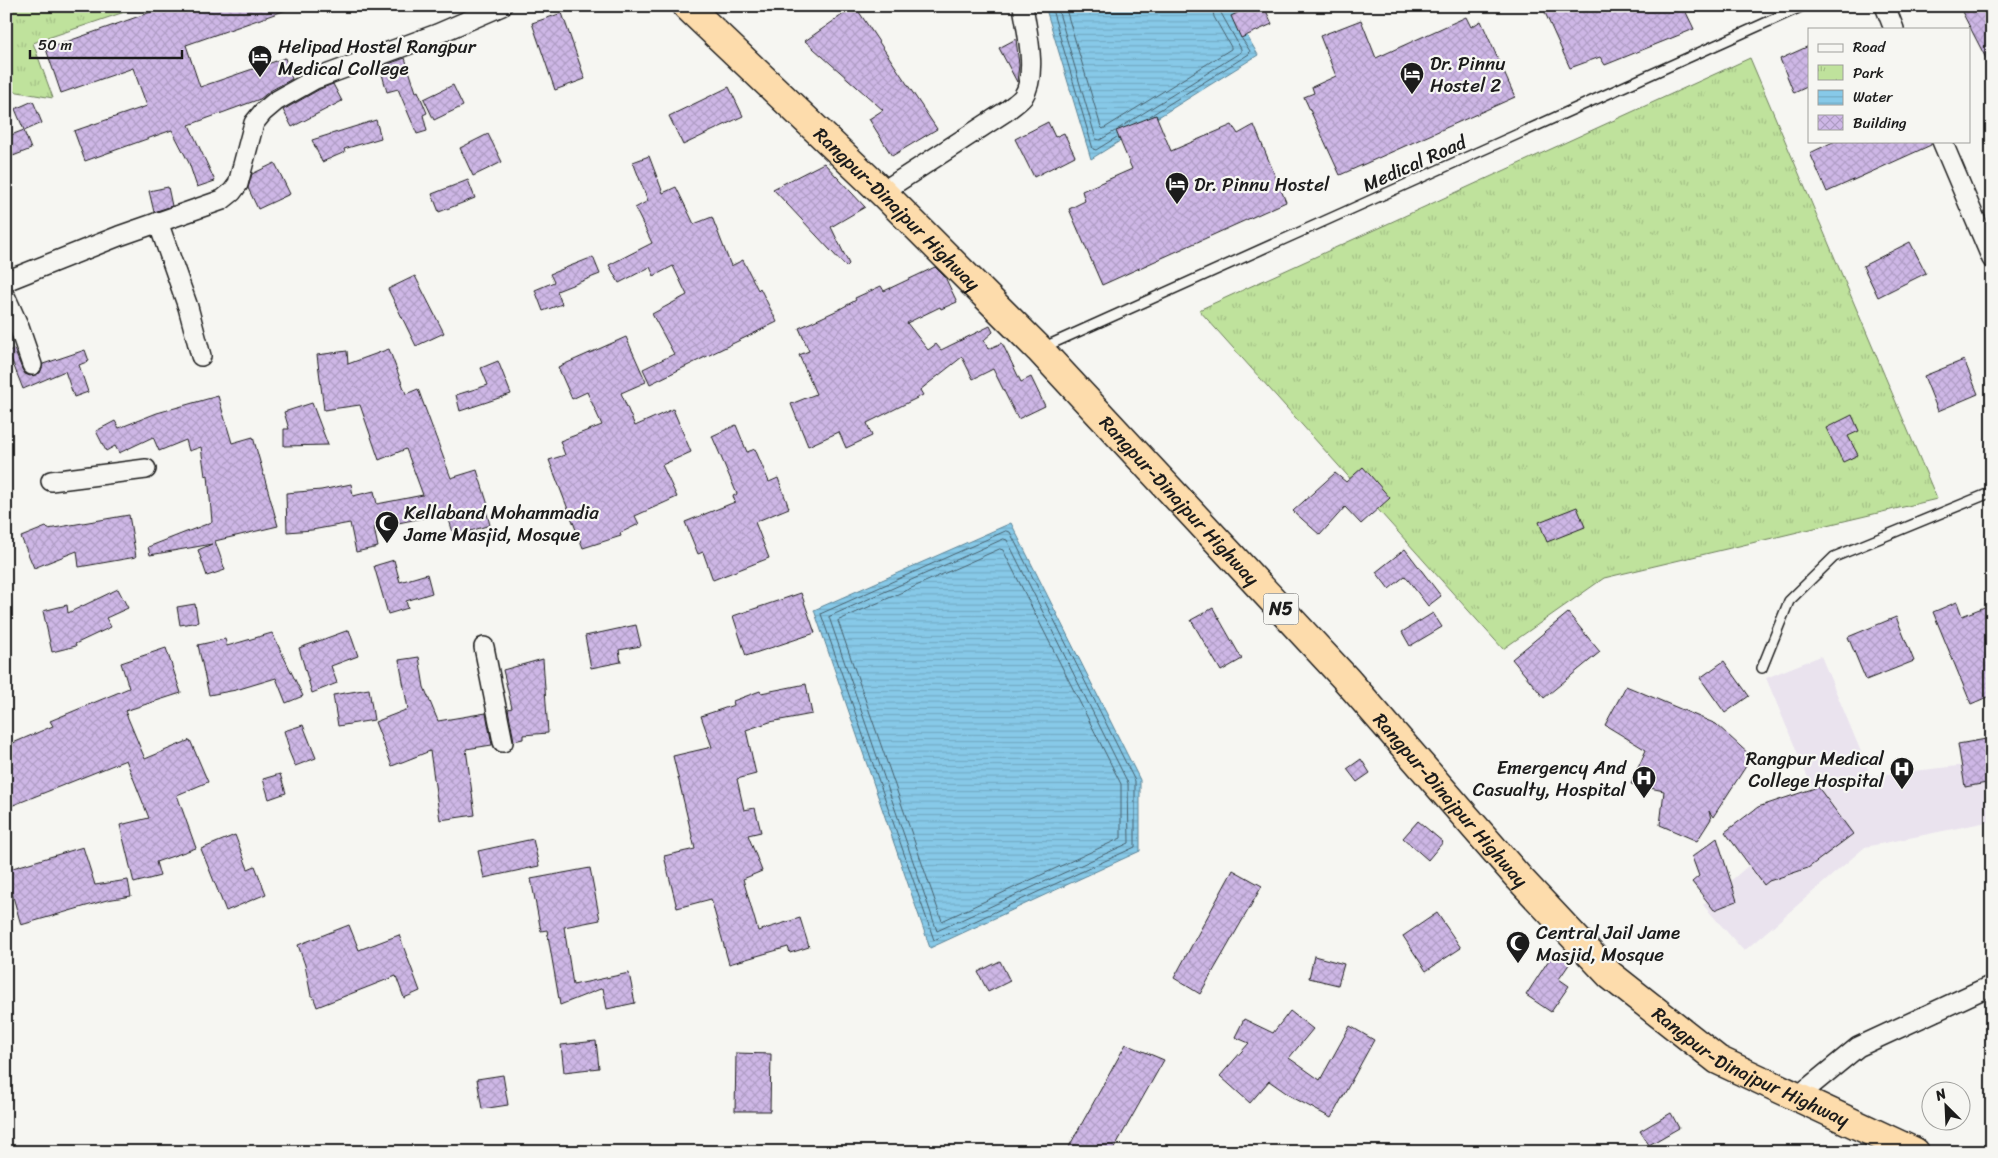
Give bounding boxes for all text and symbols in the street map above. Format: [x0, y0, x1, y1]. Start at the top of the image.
scale bar [30, 28, 182, 60]
legend [1808, 28, 1970, 142]
place label: Helipad Hostel Rangpur Medical College [278, 30, 477, 85]
text: 50 m [38, 32, 73, 58]
text: Road [1853, 34, 1886, 60]
hotel icon: Helipad Hostel Rangpur Medical College [247, 44, 273, 78]
place label: Dr. Pinnu Hostel 2 [1430, 47, 1505, 102]
text: Park [1853, 60, 1884, 86]
hotel icon: Dr. Pinnu Hostel 2 [1399, 61, 1425, 95]
text: Water [1853, 84, 1893, 110]
text: Building [1853, 110, 1907, 136]
street label: Rangpur-Dinajpur Highway [806, 119, 988, 299]
street label: Medical Road [1357, 125, 1473, 201]
place label: Dr. Pinnu Hostel [1194, 168, 1330, 201]
hotel icon: Dr. Pinnu Hostel [1164, 171, 1190, 205]
street label: Rangpur-Dinajpur Highway [1091, 407, 1268, 594]
place label: Kellaband Mohammadia Jame Masjid, Mosque [403, 496, 599, 551]
mosque icon: Kellaband Mohammadia Jame Masjid, Mosque [374, 510, 400, 544]
road number: N5 [1264, 594, 1298, 624]
street label: Rangpur-Dinajpur Highway [1365, 705, 1536, 896]
place label: Rangpur Medical College Hospital [1746, 742, 1885, 797]
place label: Emergency And Casualty, Hospital [1473, 751, 1627, 806]
hospital icon: Rangpur Medical College Hospital [1889, 756, 1915, 790]
hospital icon: Emergency And Casualty, Hospital [1631, 765, 1657, 799]
place label: Central Jail Jame Masjid, Mosque [1536, 916, 1680, 971]
mosque icon: Central Jail Jame Masjid, Mosque [1505, 930, 1531, 964]
street label: Rangpur-Dinajpur Highway [1645, 998, 1855, 1136]
north arrow [1920, 1080, 1970, 1130]
text: N [1930, 1081, 1951, 1108]

